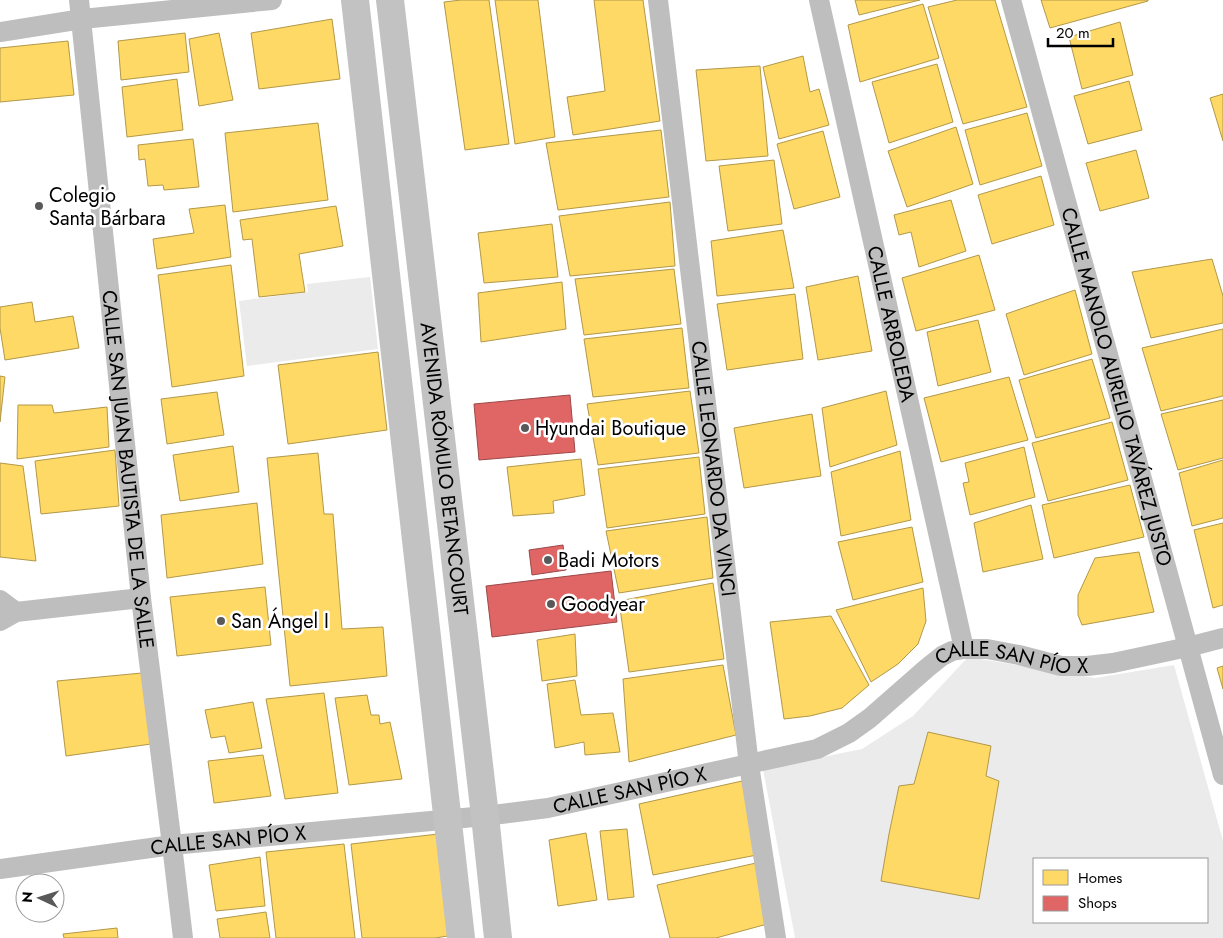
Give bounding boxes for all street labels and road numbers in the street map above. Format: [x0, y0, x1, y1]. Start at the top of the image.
street label: CALLE MANOLO AURELIO TAVÁREZ JUSTO [1054, 204, 1180, 569]
street label: CALLE ARBOLEDA [860, 243, 923, 406]
street label: CALLE SAN JUAN BAUTISTA DE LA SALLE [95, 289, 162, 650]
street label: AVENIDA RÓMULO BETANCOURT [413, 321, 476, 618]
street label: CALLE LEONARDO DA VINCI [684, 339, 743, 598]
street label: CALLE SAN PÍO X [930, 635, 1088, 681]
street label: CALLE SAN PÍO X [550, 759, 709, 821]
street label: CALLE SAN PÍO X [148, 818, 307, 862]

